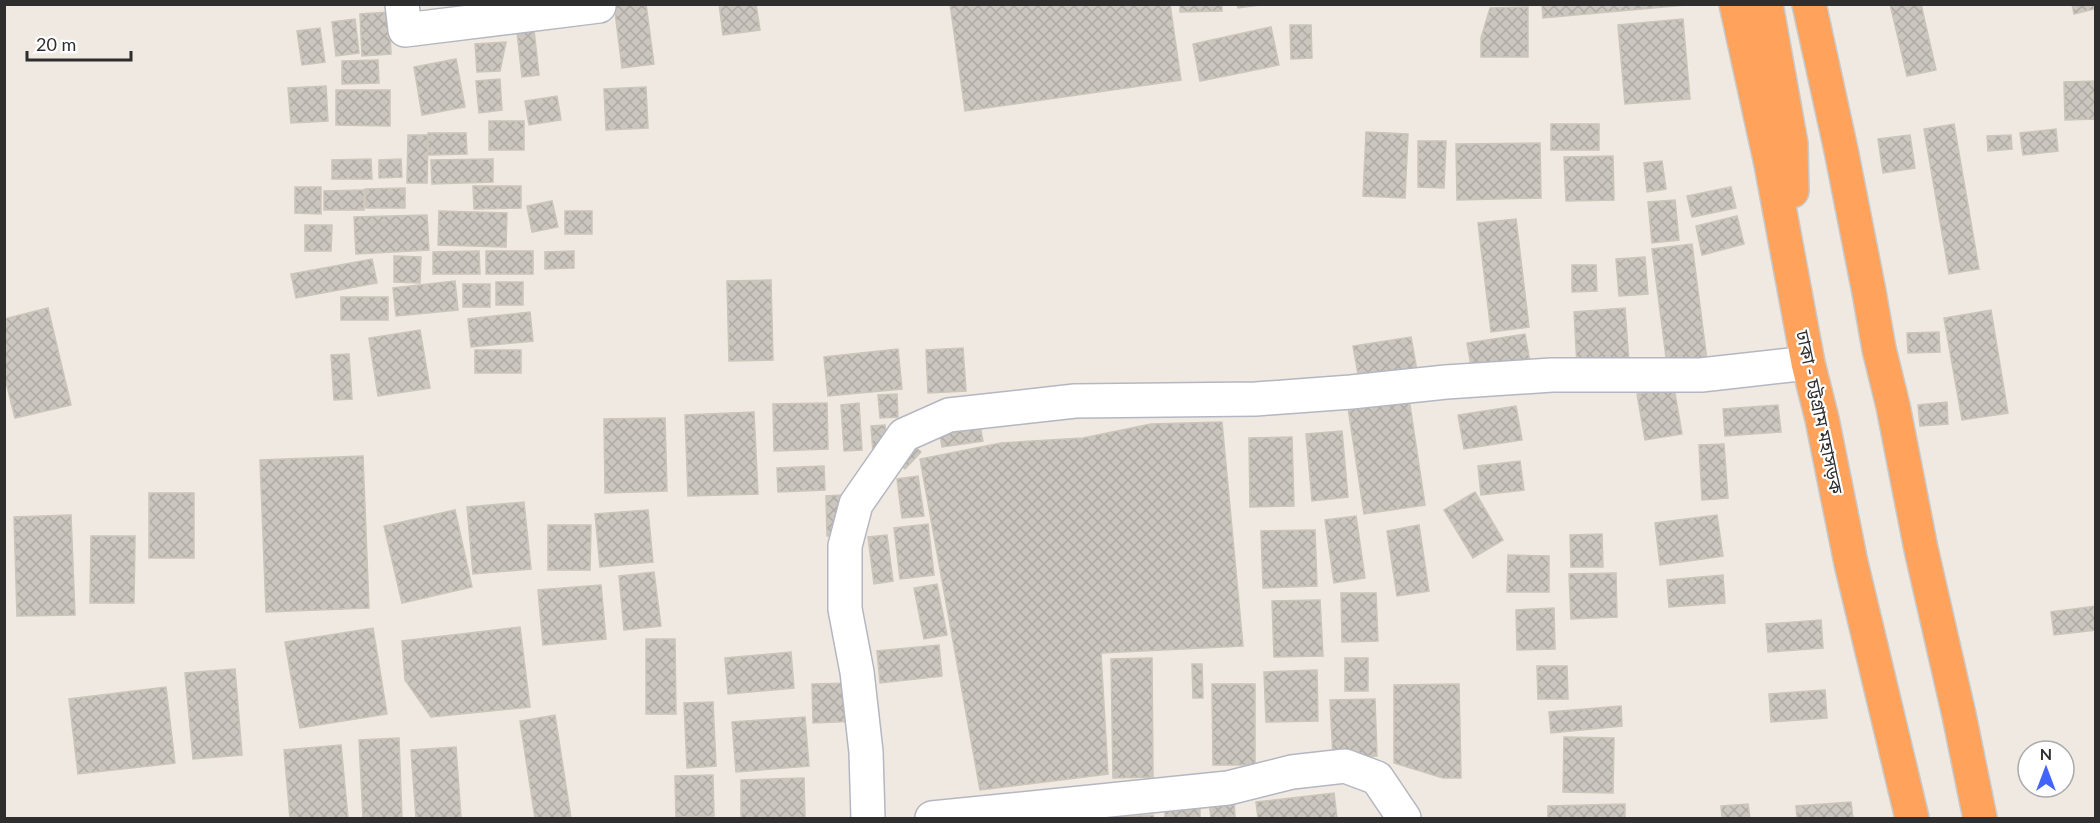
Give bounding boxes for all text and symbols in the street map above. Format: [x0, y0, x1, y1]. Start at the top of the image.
scale bar [27, 24, 130, 62]
text: 20 m [36, 33, 76, 55]
street label: ঢাকা - চট্টগ্রাম মহাসড়ক [1792, 327, 1848, 496]
north arrow [2016, 739, 2076, 799]
text: N [2040, 744, 2052, 763]

